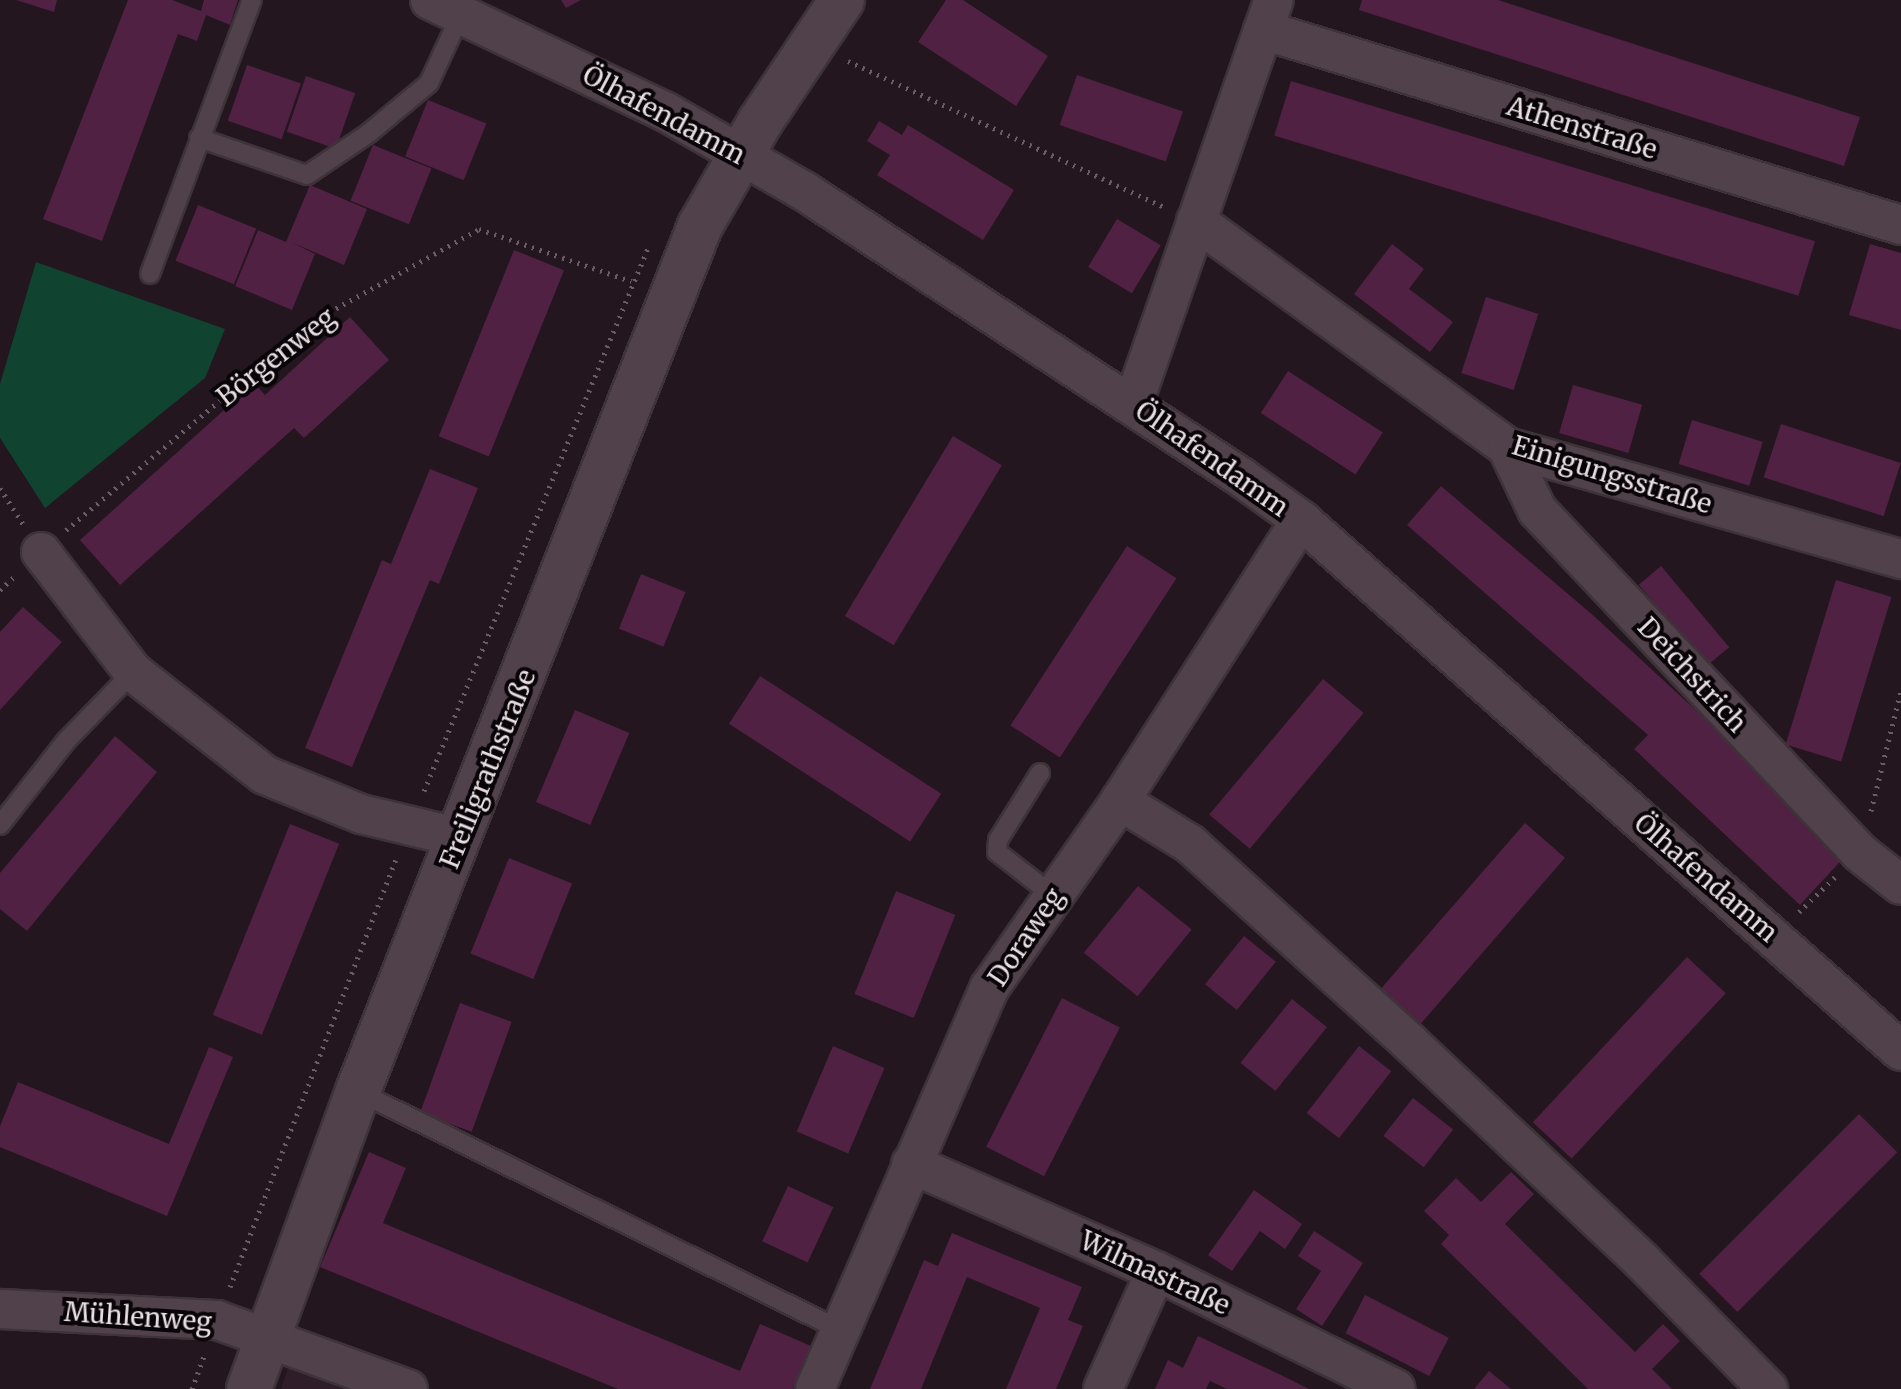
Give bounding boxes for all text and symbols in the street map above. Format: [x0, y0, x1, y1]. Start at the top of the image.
street label: Ölhafendamm [577, 59, 751, 171]
street label: Athenstraße [1503, 90, 1661, 166]
street label: Börgenweg [211, 301, 341, 413]
street label: Ölhafendamm [1130, 395, 1294, 523]
street label: Einigungsstraße [1509, 430, 1715, 520]
street label: Deichstrich [1631, 611, 1753, 739]
street label: Freiligrathstraße [434, 665, 542, 873]
street label: Ölhafendamm [1628, 807, 1784, 949]
street label: Doraweg [982, 882, 1070, 992]
street label: Wilmastraße [1075, 1225, 1235, 1321]
street label: Mühlenweg [63, 1296, 213, 1338]

